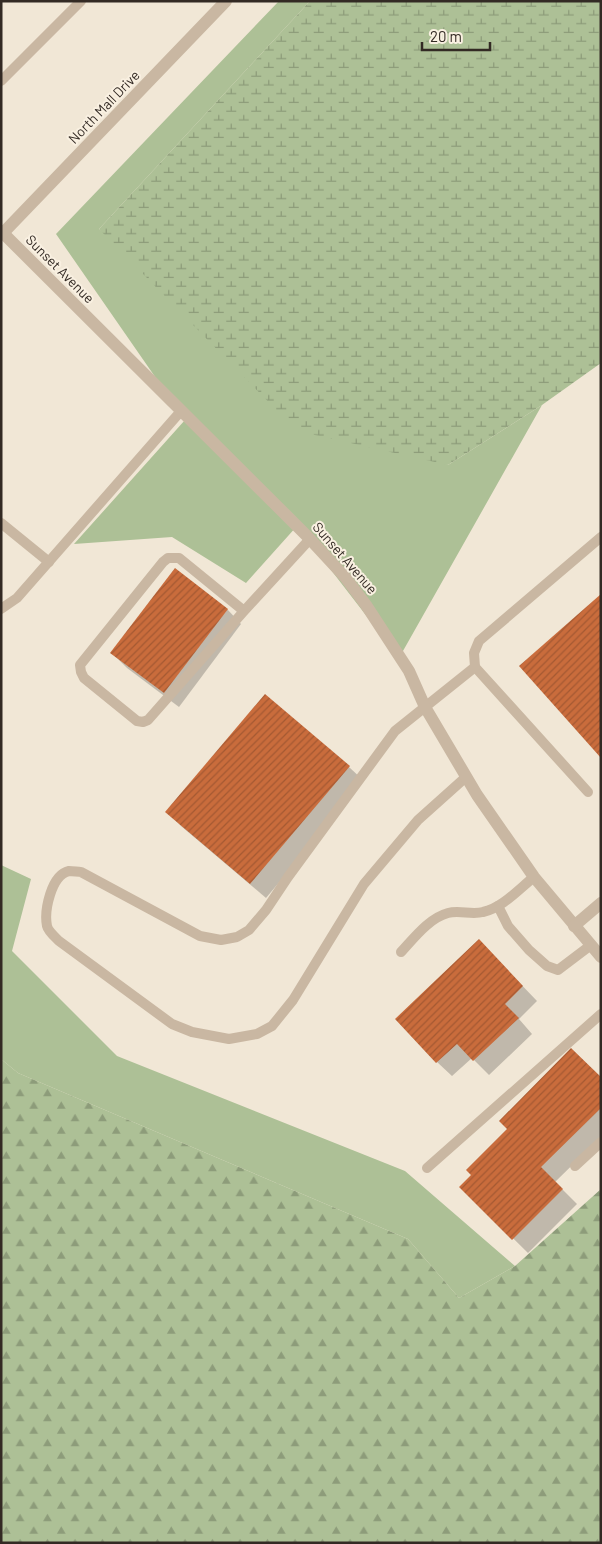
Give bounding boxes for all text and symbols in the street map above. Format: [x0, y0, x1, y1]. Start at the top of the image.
scale bar [422, 20, 490, 52]
text: 20 m [430, 27, 462, 45]
street label: North Mall Drive [64, 66, 143, 147]
street label: Sunset Avenue [23, 231, 98, 306]
street label: Sunset Avenue [310, 518, 381, 597]

